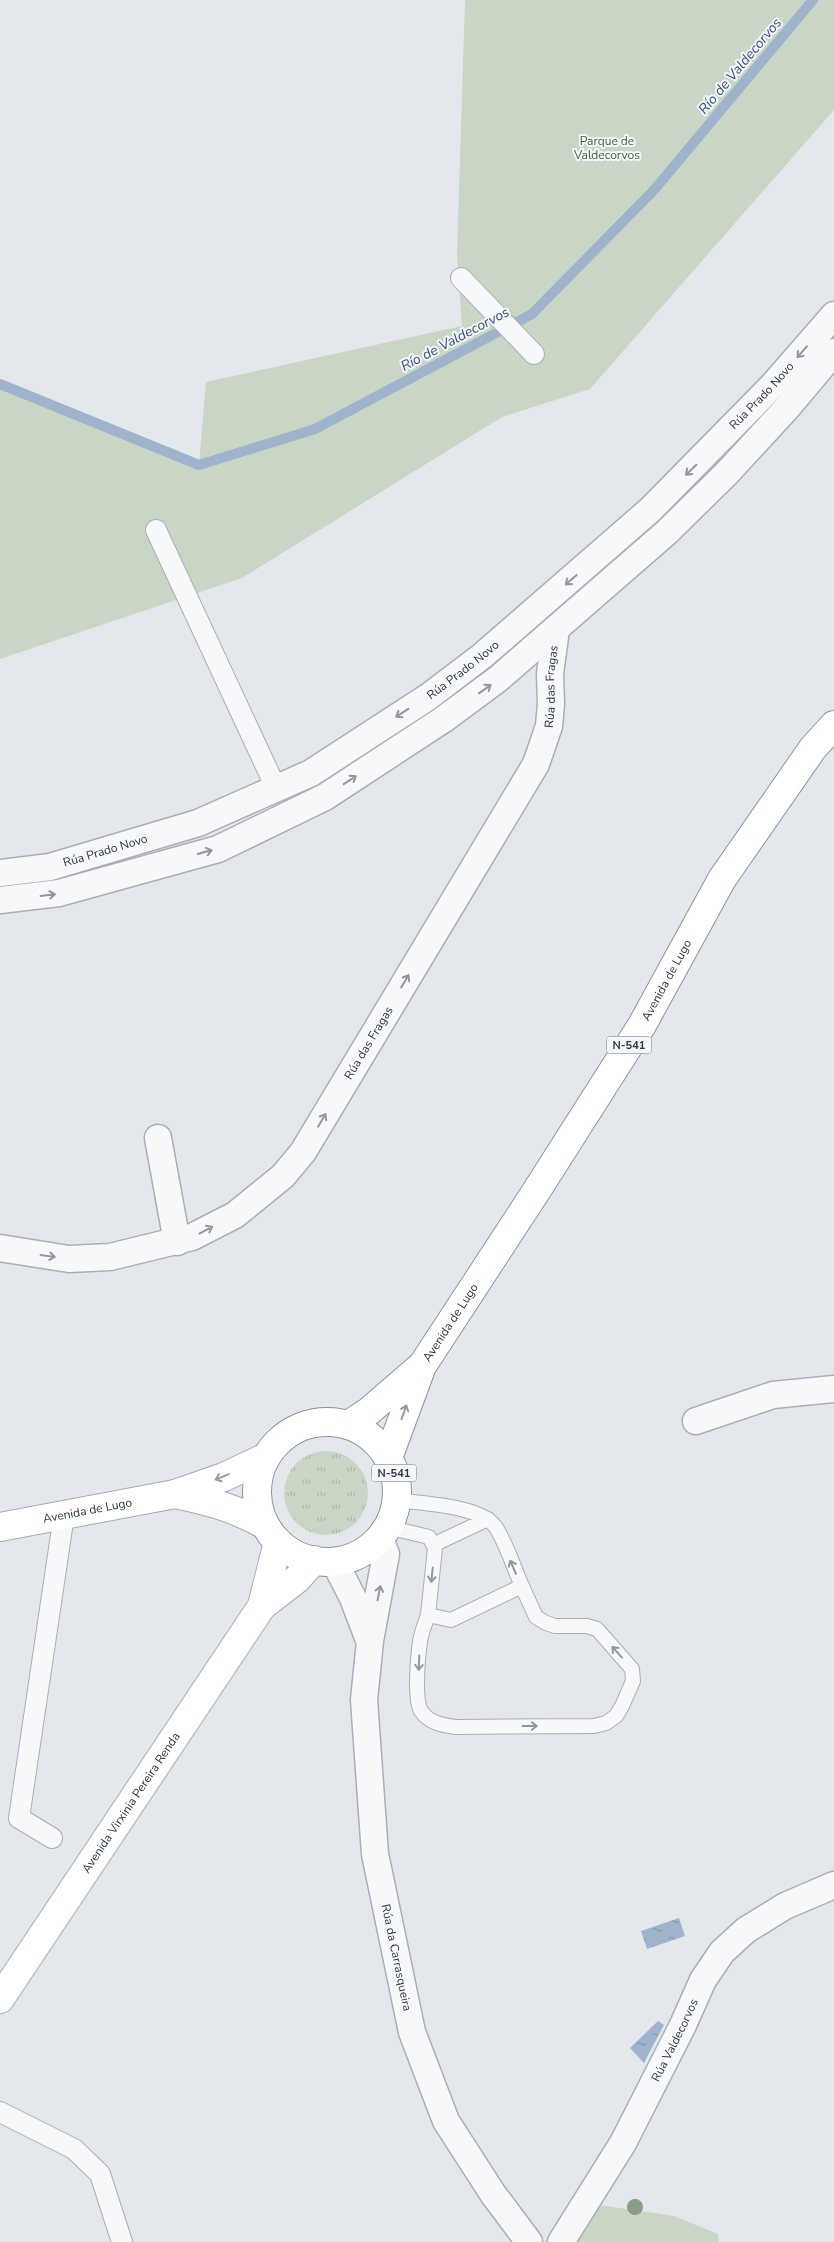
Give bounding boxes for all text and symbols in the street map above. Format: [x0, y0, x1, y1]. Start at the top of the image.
water label: Río de Valdecorvos [694, 14, 786, 118]
park label: Parque de Valdecorvos [573, 133, 640, 163]
water label: Río de Valdecorvos [397, 302, 513, 376]
one-way arrow [796, 346, 808, 359]
street label: Rúa Prado Novo [726, 358, 798, 433]
one-way arrow [685, 464, 697, 476]
one-way arrow [564, 574, 577, 586]
street label: Rúa Prado Novo [424, 637, 503, 703]
street label: Rúa das Fragas [541, 644, 562, 729]
one-way arrow [478, 684, 492, 694]
one-way arrow [396, 709, 410, 719]
one-way arrow [343, 775, 357, 785]
street label: Rúa Prado Novo [61, 830, 150, 871]
one-way arrow [197, 847, 213, 857]
one-way arrow [40, 890, 56, 900]
street label: Avenida de Lugo [638, 936, 695, 1024]
one-way arrow [401, 974, 411, 988]
street label: Rúa das Fragas [340, 1003, 397, 1082]
road number: N-541 [606, 1036, 652, 1054]
one-way arrow [317, 1114, 327, 1128]
one-way arrow [198, 1225, 213, 1234]
one-way arrow [40, 1251, 56, 1261]
street label: Avenida de Lugo [419, 1280, 482, 1365]
one-way arrow [400, 1405, 409, 1420]
road number: N-541 [372, 1465, 416, 1482]
one-way arrow [215, 1473, 230, 1483]
street label: Avenida de Lugo [42, 1494, 134, 1527]
one-way arrow [508, 1560, 518, 1575]
one-way arrow [427, 1567, 437, 1583]
one-way arrow [374, 1586, 384, 1602]
one-way arrow [611, 1645, 623, 1658]
one-way arrow [415, 1655, 424, 1671]
one-way arrow [522, 1721, 538, 1731]
street label: Avenida Virxinia Pereira Renda [78, 1729, 184, 1876]
street label: Rúa da Carrasqueira [378, 1902, 415, 2013]
street label: Rúa Valdecorvos [648, 1996, 702, 2084]

